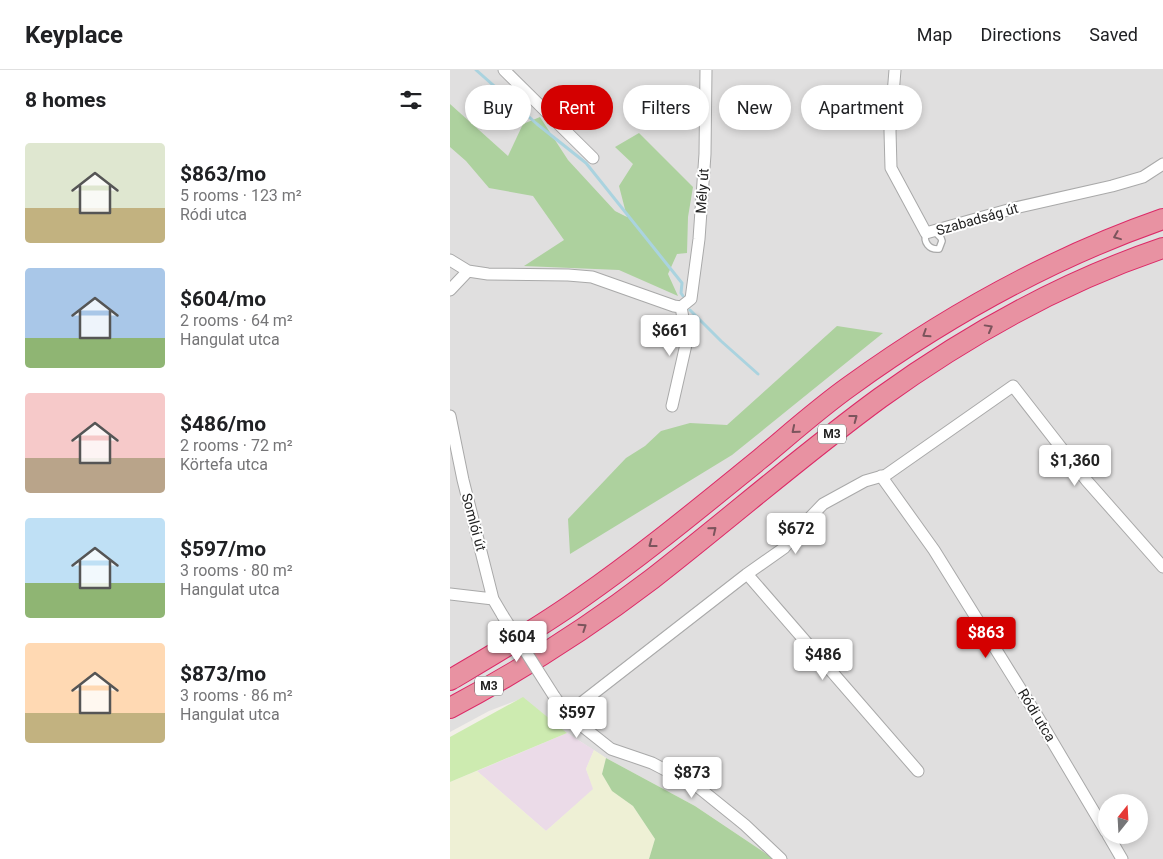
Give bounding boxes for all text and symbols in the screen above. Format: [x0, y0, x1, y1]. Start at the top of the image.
text: Keyplace [25, 21, 123, 49]
text: Map [917, 24, 952, 45]
text: Directions [980, 24, 1061, 45]
text: Saved [1089, 24, 1138, 45]
chip: Buy [465, 85, 531, 130]
chip: Rent [541, 85, 613, 130]
chip: Filters [623, 85, 709, 130]
chip: New [719, 85, 791, 130]
chip: Apartment [801, 85, 922, 130]
icon: filters [397, 86, 425, 114]
text: 8 homes [25, 88, 106, 112]
text: $863/mo [180, 162, 266, 186]
icon: home [65, 163, 125, 223]
street label: Mély út [692, 167, 712, 214]
text: 5 rooms · 123 m² [180, 186, 302, 205]
street label: Szabadság út [934, 200, 1020, 238]
text: Ródi utca [180, 205, 247, 224]
one-way arrow [1113, 229, 1122, 240]
text: $604/mo [180, 287, 266, 311]
icon: home [65, 288, 125, 348]
text: 2 rooms · 64 m² [180, 311, 293, 330]
pin: $661 [640, 314, 700, 357]
text: $661 [652, 321, 688, 340]
one-way arrow [984, 324, 993, 334]
one-way arrow [923, 327, 932, 337]
text: Hangulat utca [180, 330, 280, 349]
text: $486/mo [180, 412, 266, 436]
icon: home [65, 413, 125, 473]
one-way arrow [848, 415, 858, 424]
one-way arrow [792, 424, 801, 433]
road number: M3 [818, 424, 846, 444]
text: 2 rooms · 72 m² [180, 436, 293, 455]
pin: $1,360 [1034, 444, 1116, 487]
text: $1,360 [1050, 451, 1100, 470]
text: Körtefa utca [180, 455, 268, 474]
street label: Somlói út [459, 491, 489, 553]
pin: $672 [766, 512, 826, 555]
text: $672 [778, 519, 814, 538]
one-way arrow [707, 527, 716, 535]
text: $597/mo [180, 537, 266, 561]
icon: home [65, 538, 125, 598]
one-way arrow [648, 538, 658, 547]
text: 3 rooms · 80 m² [180, 561, 293, 580]
text: Hangulat utca [180, 580, 280, 599]
pin: $863 [956, 616, 1016, 659]
pin: $604 [487, 620, 547, 663]
text: $863 [968, 623, 1004, 642]
one-way arrow [578, 624, 587, 634]
text: $604 [499, 627, 535, 646]
pin: $486 [793, 638, 853, 681]
text: $486 [805, 645, 841, 664]
text: $873/mo [180, 662, 266, 686]
icon: home [65, 663, 125, 723]
road number: M3 [475, 676, 503, 696]
text: 3 rooms · 86 m² [180, 686, 293, 705]
street label: Ródi utca [1015, 686, 1059, 744]
pin: $597 [547, 696, 607, 739]
text: $597 [559, 703, 595, 722]
text: Hangulat utca [180, 705, 280, 724]
pin: $873 [662, 756, 722, 799]
text: $873 [674, 763, 710, 782]
north arrow [1098, 794, 1148, 844]
map controls [1098, 794, 1148, 844]

